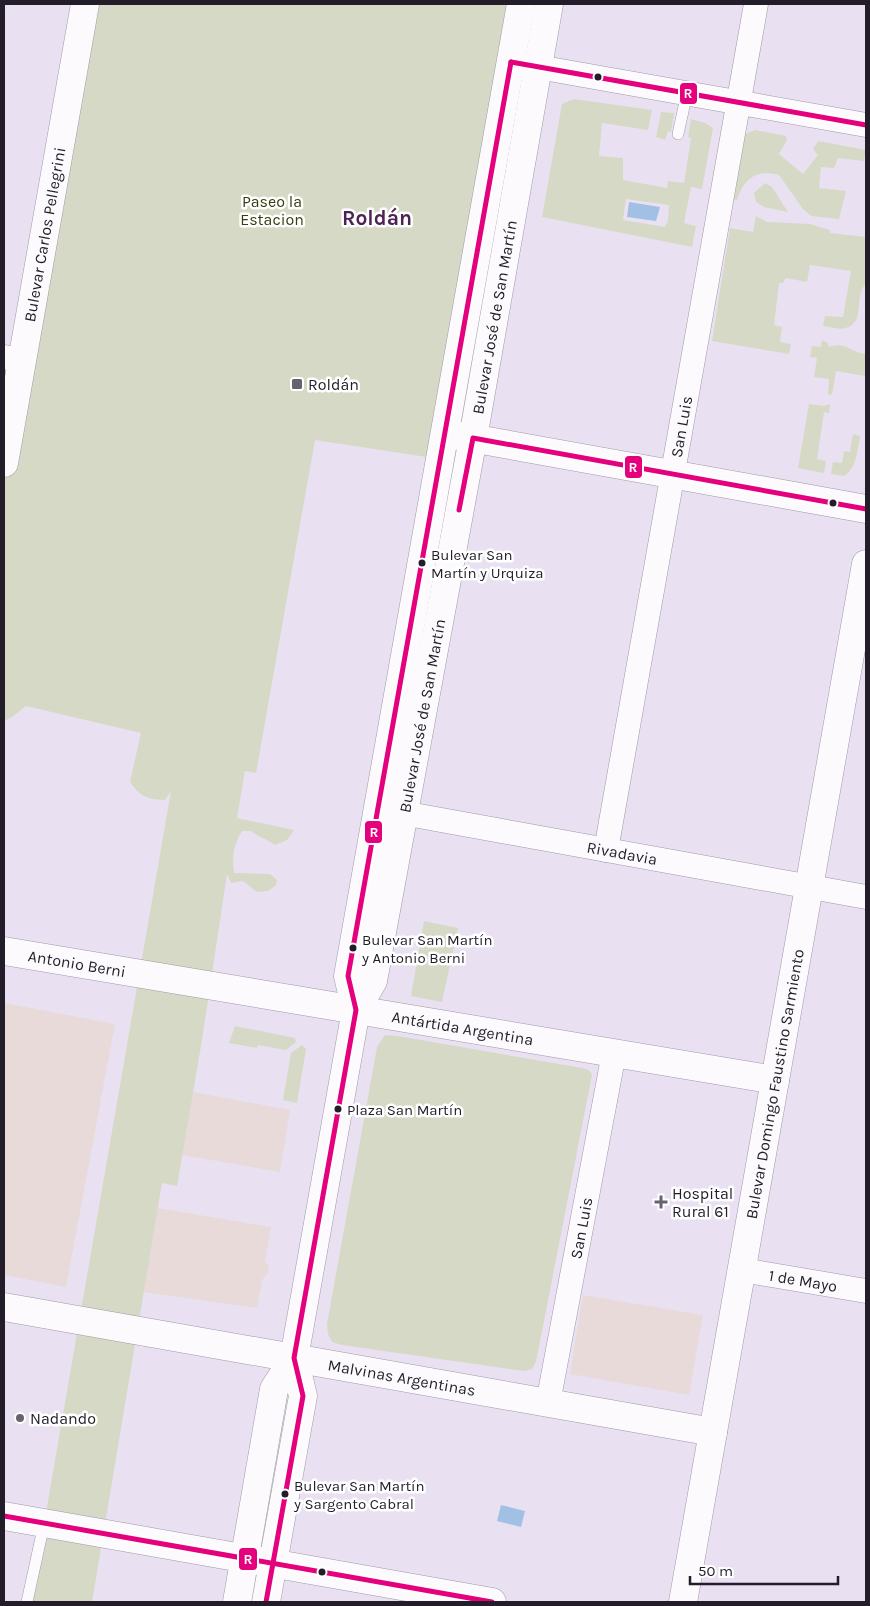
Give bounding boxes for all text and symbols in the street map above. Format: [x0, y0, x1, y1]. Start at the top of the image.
unlabelled marker [593, 72, 603, 82]
line badge: R [679, 82, 698, 105]
text: R [683, 85, 693, 102]
street label: Bulevar Carlos Pellegrini [20, 146, 70, 323]
park label: Paseo la Estacion [240, 192, 304, 229]
district label: Roldán [342, 206, 412, 230]
street label: Bulevar José de San Martín [468, 219, 521, 416]
place label: Roldán [308, 375, 359, 394]
marker: Roldán [290, 377, 304, 391]
street label: San Luis [667, 394, 696, 459]
line badge: R [624, 455, 643, 479]
text: R [628, 459, 638, 476]
unlabelled marker [828, 498, 838, 508]
place label: Bulevar San Martín y Urquiza [431, 546, 544, 582]
marker: Bulevar San Martín y Urquiza [417, 558, 427, 568]
street label: Bulevar José de San Martín [395, 617, 450, 814]
line badge: R [364, 820, 383, 844]
text: R [369, 824, 379, 841]
street label: Rivadavia [585, 838, 659, 869]
place label: Bulevar San Martín y Antonio Berni [361, 931, 493, 967]
marker: Bulevar San Martín y Antonio Berni [348, 943, 358, 953]
street label: Antonio Berni [26, 946, 127, 981]
street label: Bulevar Domingo Faustino Sarmiento [742, 948, 808, 1221]
street label: Antártida Argentina [390, 1007, 535, 1049]
place label: Plaza San Martín [347, 1101, 462, 1119]
marker: Plaza San Martín [333, 1104, 343, 1114]
place label: Hospital Rural 61 [672, 1184, 733, 1221]
marker: Hospital Rural 61 [654, 1195, 668, 1209]
street label: San Luis [566, 1196, 597, 1261]
street label: 1 de Mayo [767, 1266, 839, 1296]
street label: Malvinas Argentinas [326, 1355, 477, 1400]
place label: Nadando [30, 1409, 96, 1428]
marker: Nadando [14, 1412, 26, 1424]
place label: Bulevar San Martín y Sargento Cabral [293, 1477, 425, 1513]
marker: Bulevar San Martín y Sargento Cabral [280, 1489, 290, 1499]
line badge: R [238, 1547, 258, 1571]
text: R [243, 1551, 253, 1568]
scale bar [690, 1554, 838, 1586]
text: 50 m [698, 1562, 733, 1580]
unlabelled marker [317, 1567, 327, 1577]

